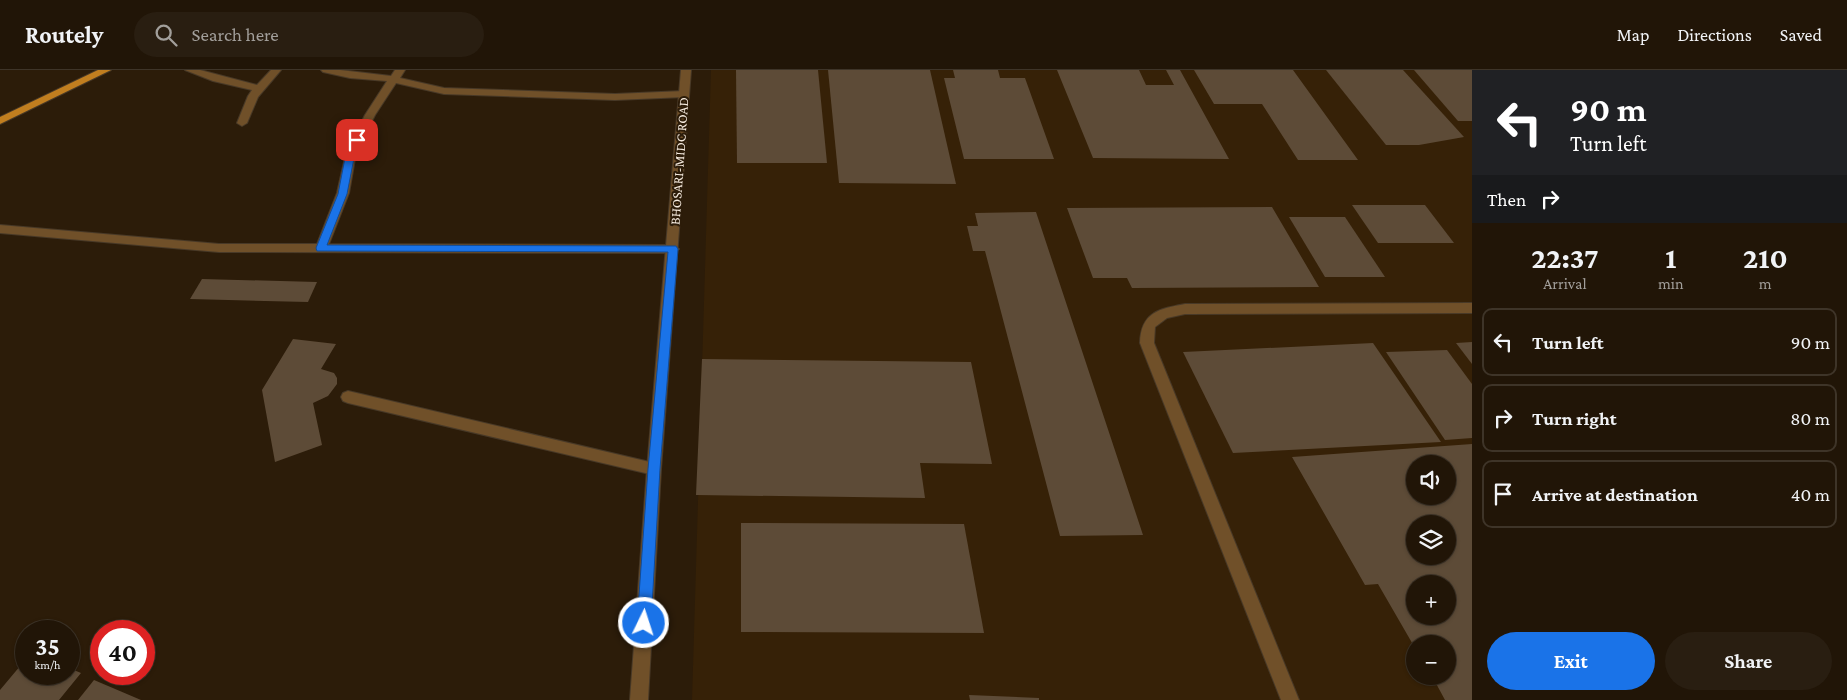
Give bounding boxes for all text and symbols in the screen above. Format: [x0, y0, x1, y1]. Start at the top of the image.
search box [134, 12, 484, 57]
text: Routely [25, 21, 104, 48]
icon: search [152, 21, 180, 49]
text: Search here [192, 24, 279, 45]
text: Map [1617, 25, 1649, 45]
text: Directions [1677, 25, 1752, 45]
text: Saved [1780, 25, 1822, 45]
icon: left [1487, 90, 1552, 155]
text: 90 m [1570, 90, 1647, 129]
street label: BHOSARI-MIDC ROAD [667, 97, 691, 225]
pin [336, 119, 378, 161]
icon: arrive [343, 126, 371, 154]
text: Turn left [1570, 131, 1647, 156]
icon: right [1536, 185, 1564, 213]
text: Then [1487, 189, 1526, 210]
text: 22:37 [1531, 241, 1599, 274]
text: 1 [1665, 241, 1676, 274]
text: 210 [1743, 241, 1788, 274]
text: Arrival [1543, 275, 1587, 292]
text: min [1658, 275, 1684, 292]
text: m [1759, 275, 1772, 292]
icon: left [1489, 328, 1517, 356]
text: Turn left [1532, 332, 1604, 353]
text: 90 m [1791, 332, 1830, 353]
icon: right [1489, 404, 1517, 432]
text: Turn right [1532, 408, 1617, 429]
text: 80 m [1790, 408, 1830, 429]
map controls [1406, 455, 1456, 685]
button: sound [1406, 455, 1456, 505]
icon: arrive [1489, 480, 1517, 508]
text: Arrive at destination [1532, 484, 1698, 505]
text: 40 m [1791, 484, 1830, 505]
button: layers [1406, 515, 1456, 565]
button: + [1406, 575, 1456, 625]
position arrow [617, 596, 669, 648]
speed limit sign: 40 [90, 620, 155, 685]
button: Exit [1487, 632, 1655, 690]
button: Share [1665, 632, 1832, 690]
text: 35 [35, 633, 60, 660]
button: − [1406, 635, 1456, 685]
text: km/h [35, 658, 60, 672]

